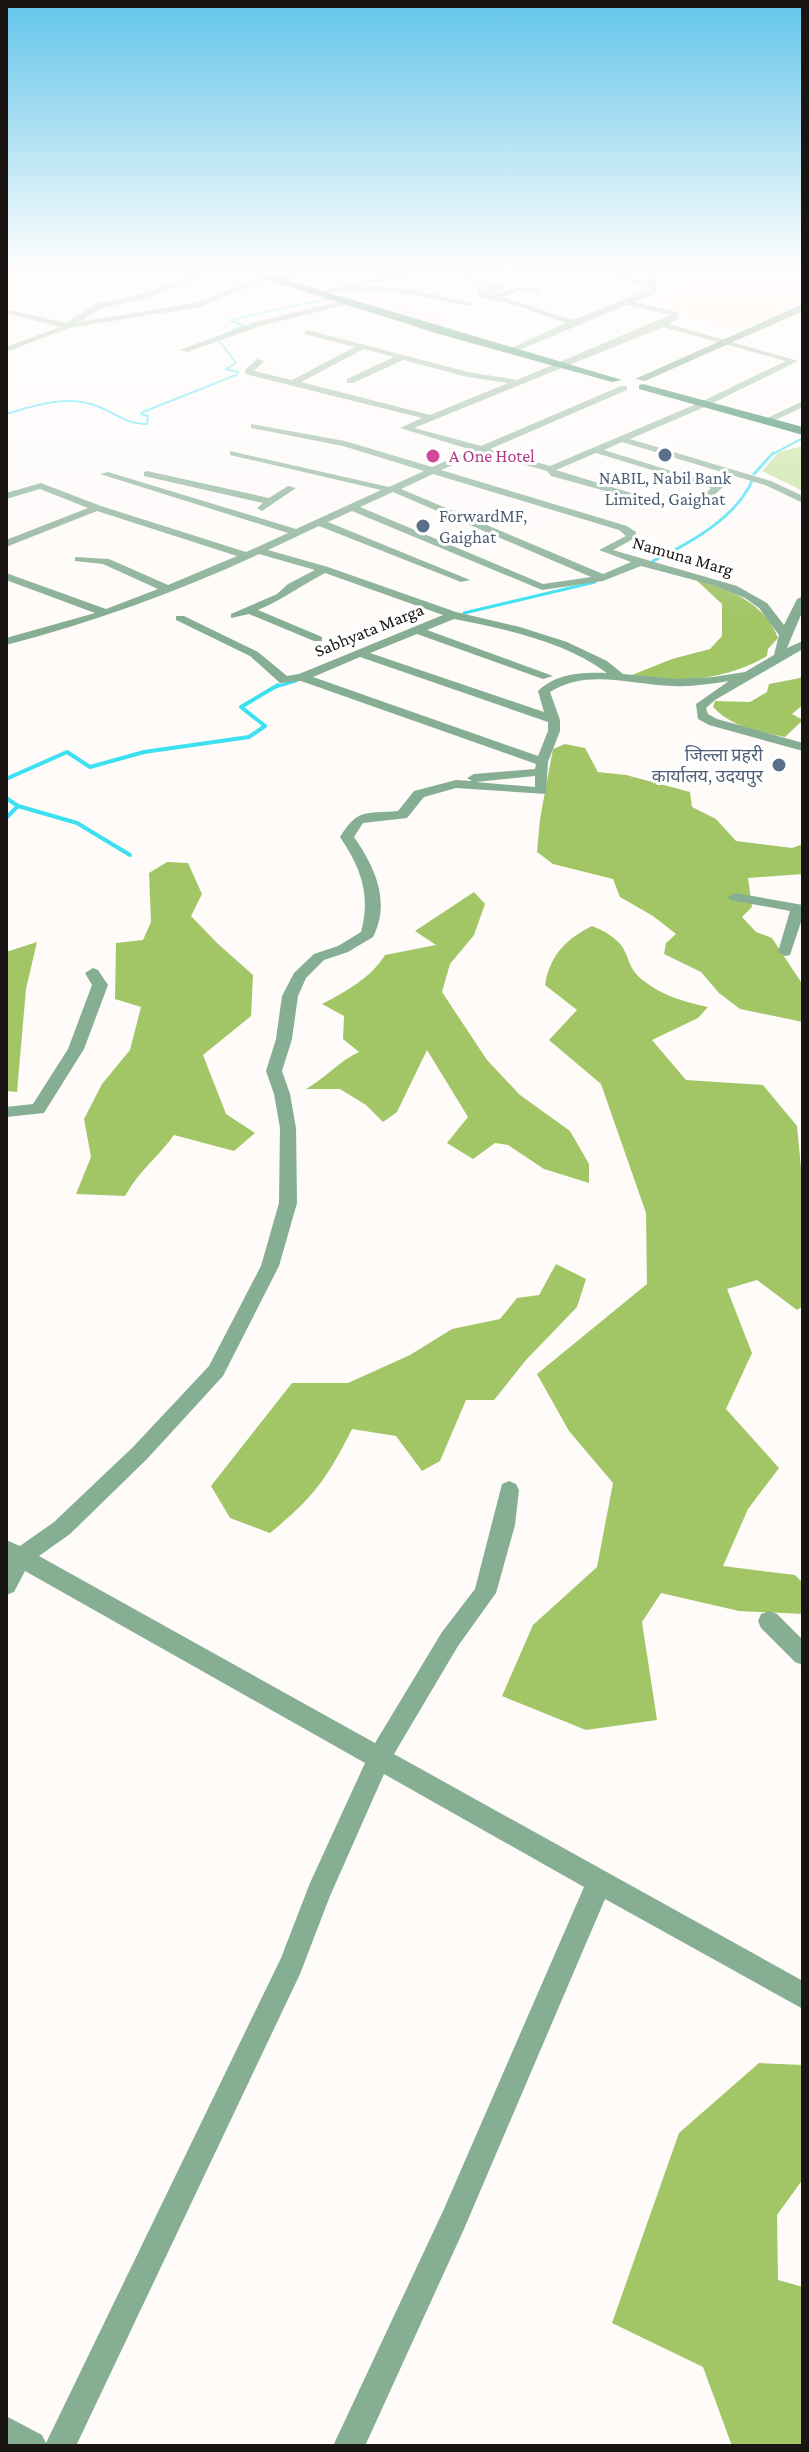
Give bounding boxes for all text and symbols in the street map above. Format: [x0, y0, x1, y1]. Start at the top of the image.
place label: A One Hotel [449, 446, 535, 466]
marker: NABIL, Nabil Bank Limited, Gaighat [656, 446, 674, 464]
marker: A One Hotel [424, 447, 442, 465]
place label: NABIL, Nabil Bank Limited, Gaighat [599, 468, 732, 509]
place label: ForwardMF, Gaighat [439, 506, 527, 547]
marker: ForwardMF, Gaighat [414, 517, 432, 535]
street label: Namuna Marg [630, 532, 736, 580]
street label: Sabhyata Marga [311, 599, 427, 661]
place label: जिल्ला प्रहरी कार्यालय, उदयपुर [652, 745, 764, 788]
marker: जिल्ला प्रहरी कार्यालय, उदयपुर [770, 756, 788, 774]

